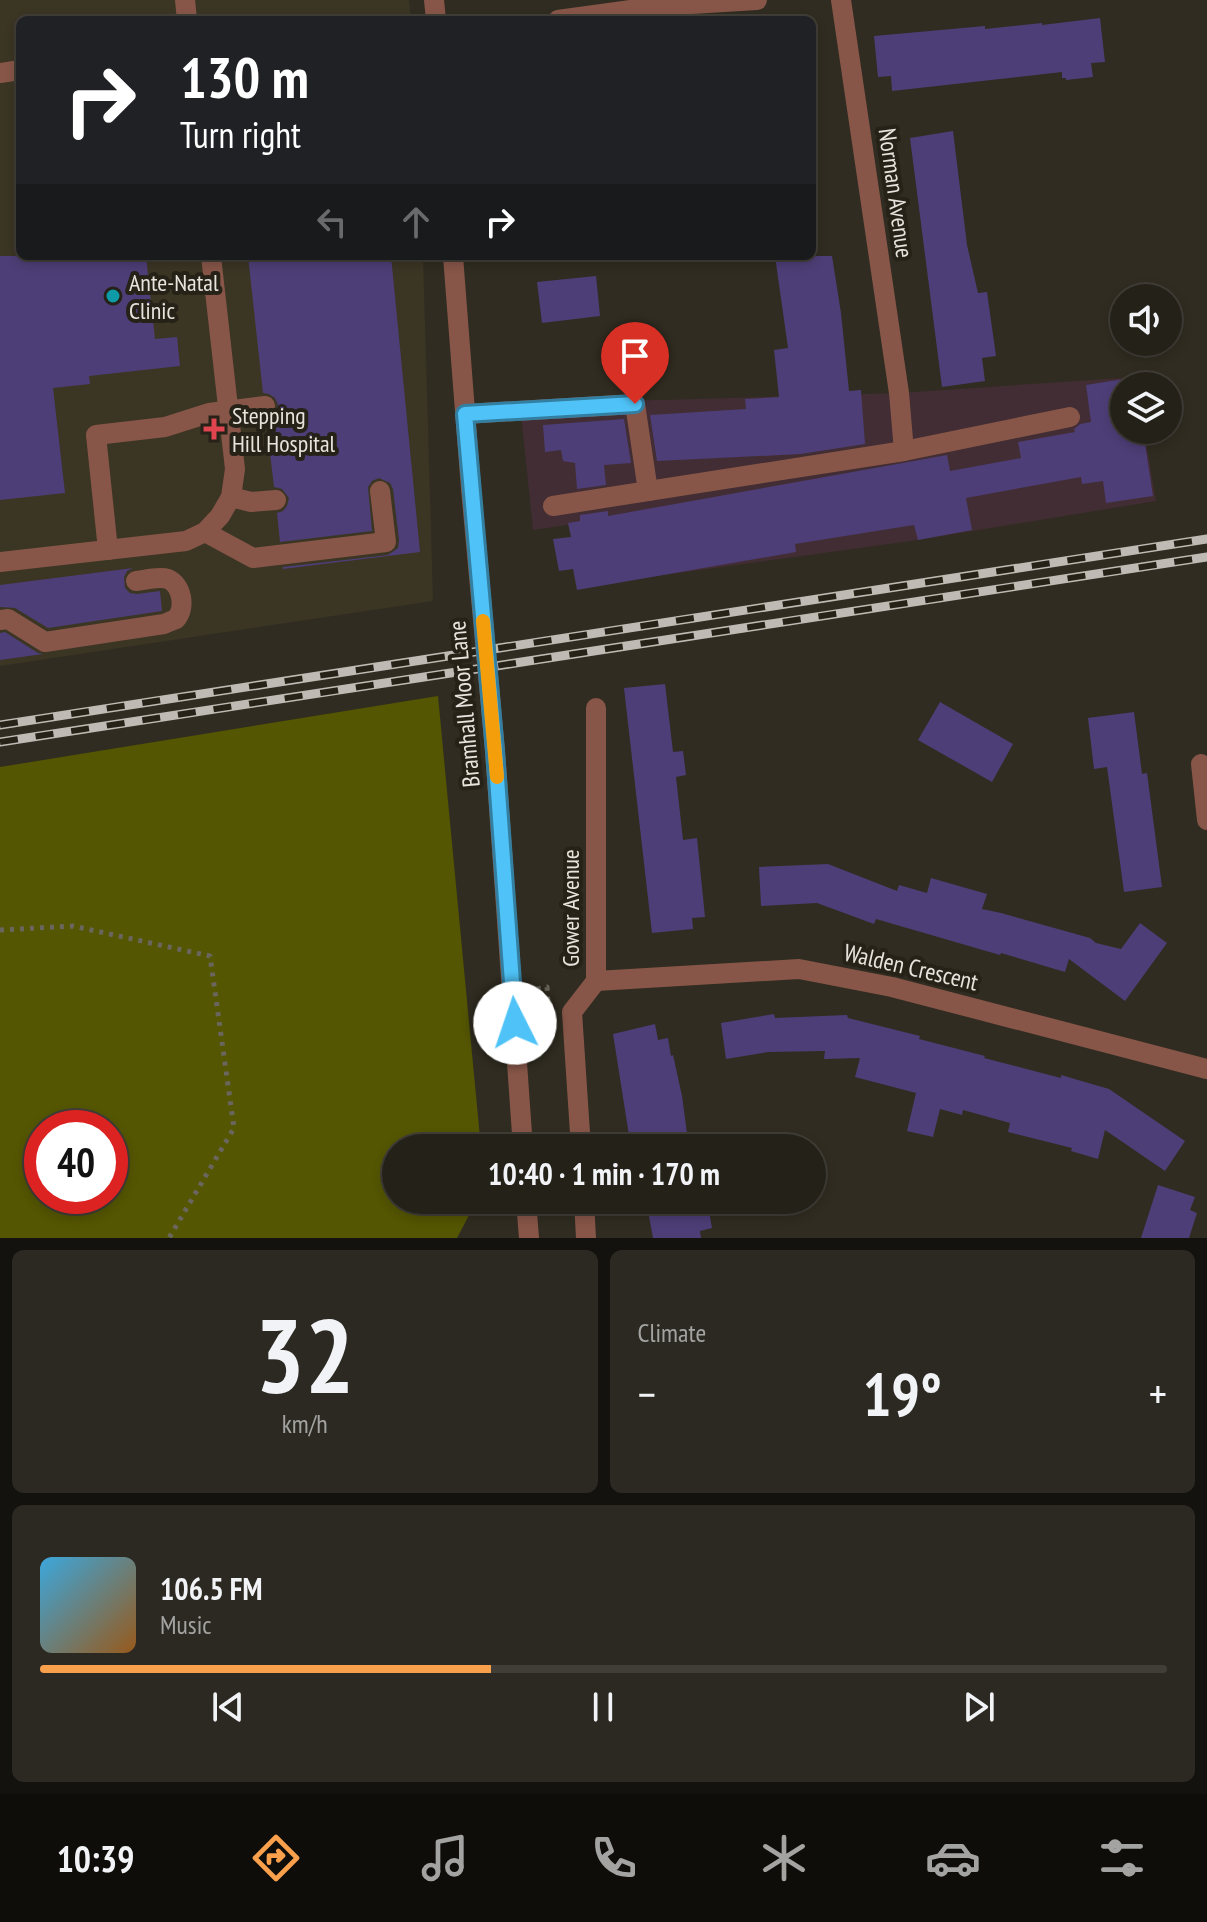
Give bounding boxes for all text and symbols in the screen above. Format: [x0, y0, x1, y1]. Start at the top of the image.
text: 130 m [180, 41, 309, 113]
icon: right [48, 48, 152, 152]
text: Turn right [180, 111, 301, 158]
street label: Norman Avenue [872, 126, 920, 260]
icon: left [310, 200, 354, 244]
icon: ahead [394, 200, 438, 244]
icon: right [478, 200, 522, 244]
place label: Ante-Natal Clinic [129, 267, 219, 326]
map controls [1110, 284, 1182, 444]
button: sound [1110, 284, 1182, 356]
marker: Ante-Natal Clinic [104, 287, 122, 305]
pin [601, 322, 669, 404]
icon: arrive [613, 334, 657, 378]
button: layers [1110, 372, 1182, 444]
place label: Stepping Hill Hospital [232, 400, 336, 459]
marker: Stepping Hill Hospital [203, 418, 225, 440]
street label: Bramhall Moor Lane [441, 620, 487, 788]
street label: Gower Avenue [555, 849, 586, 967]
street label: Walden Crescent [841, 936, 982, 998]
position arrow [473, 981, 557, 1065]
speed limit sign: 40 [24, 1110, 128, 1214]
text: 10:40 · 1 min · 170 m [488, 1154, 720, 1193]
text: 32 [255, 1287, 354, 1422]
text: Climate [638, 1316, 706, 1349]
text: 19° [863, 1355, 942, 1433]
text: − [638, 1365, 656, 1422]
text: + [1149, 1365, 1167, 1422]
text: km/h [282, 1407, 328, 1440]
text: 106.5 FM [160, 1569, 262, 1608]
text: Music [160, 1608, 212, 1641]
icon: previous [206, 1685, 250, 1729]
icon: pause [581, 1685, 625, 1729]
icon: next [957, 1685, 1001, 1729]
icon: directions [248, 1830, 304, 1886]
icon: music [417, 1830, 473, 1886]
icon: phone [586, 1830, 642, 1886]
icon: climate [756, 1830, 812, 1886]
icon: car [925, 1830, 981, 1886]
icon: filters [1094, 1830, 1150, 1886]
text: 10:39 [57, 1835, 135, 1882]

